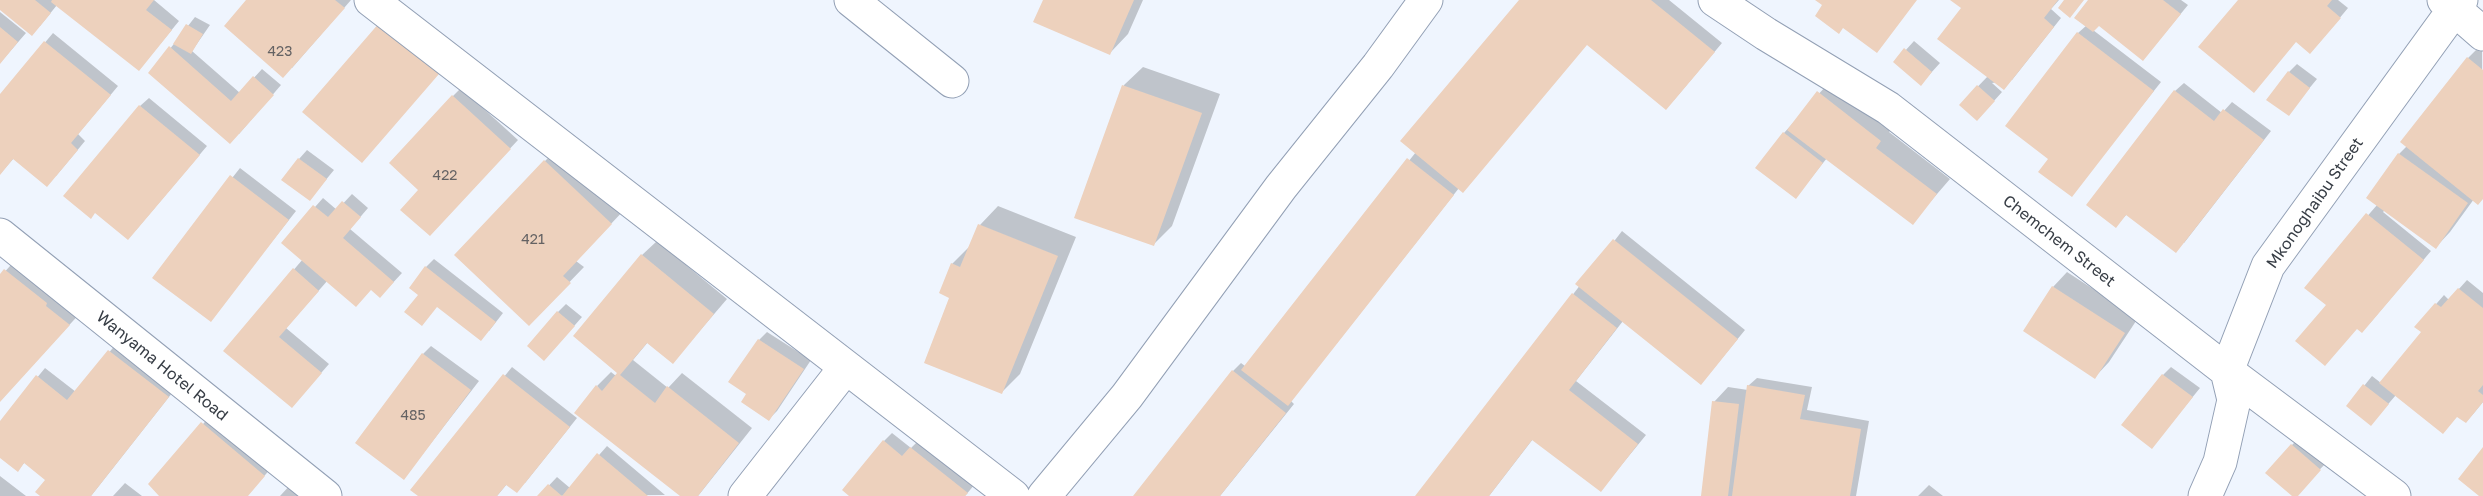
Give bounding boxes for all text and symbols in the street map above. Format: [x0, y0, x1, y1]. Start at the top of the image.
house number: 423 [268, 44, 292, 60]
street label: Mkonoghaibu Street [2263, 134, 2367, 272]
house number: 422 [433, 168, 457, 184]
street label: Chemchem Street [1999, 191, 2119, 291]
house number: 421 [521, 232, 545, 248]
street label: Wanyama Hotel Road [92, 307, 232, 425]
house number: 485 [400, 408, 426, 424]

